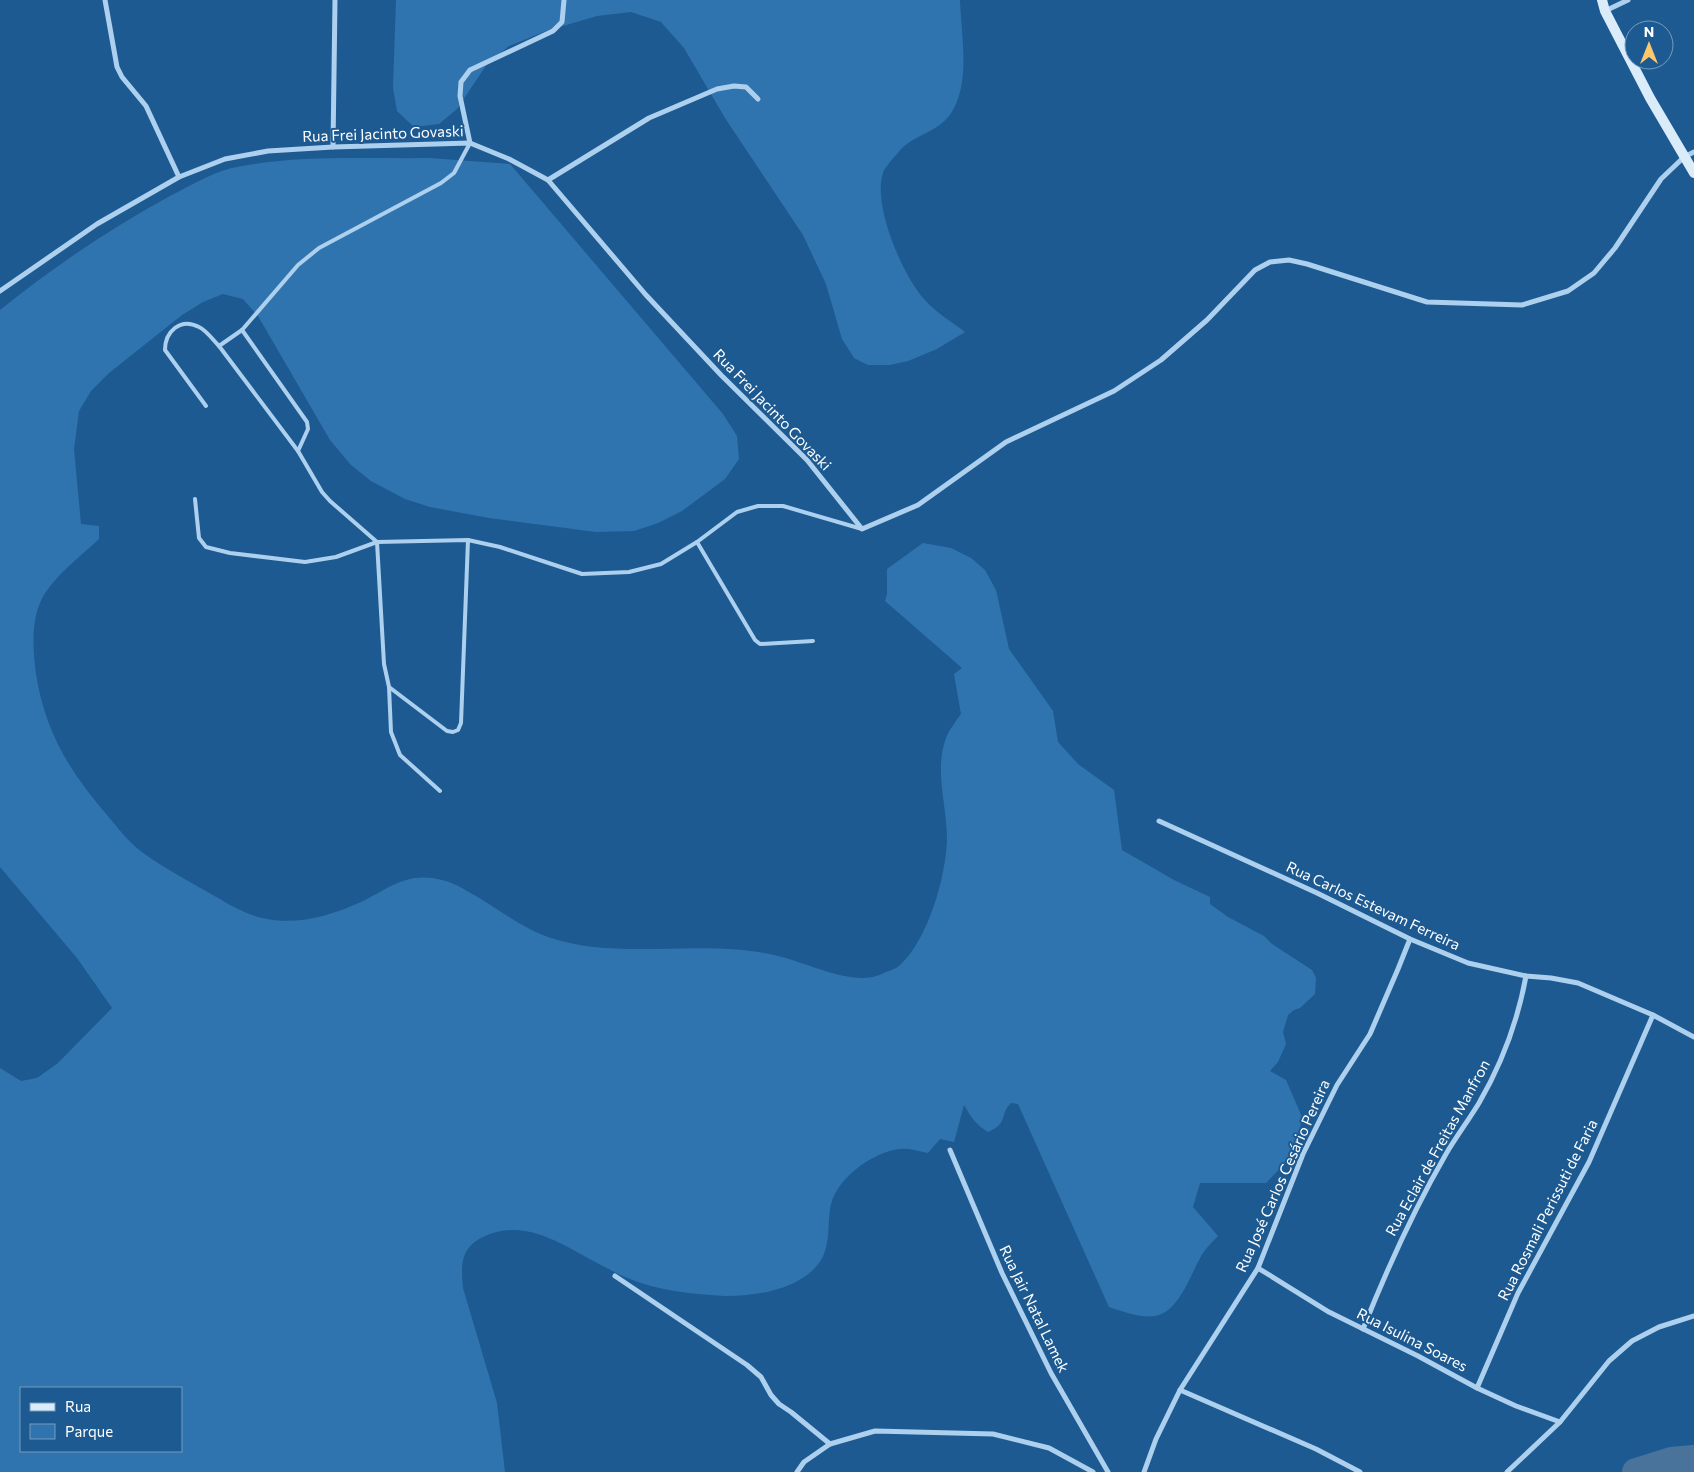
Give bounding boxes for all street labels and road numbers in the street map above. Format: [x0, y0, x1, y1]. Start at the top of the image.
street label: Rua Frei Jacinto Govaski [302, 121, 464, 145]
street label: Rua Frei Jacinto Govaski [710, 345, 835, 474]
street label: Rua Carlos Estevam Ferreira [1284, 857, 1463, 953]
street label: Rua Eclair de Freitas Manfron [1381, 1056, 1493, 1239]
street label: Rua José Carlos Cesário Pereira [1231, 1076, 1333, 1275]
street label: Rua Rosmali Perissuti de Faria [1494, 1116, 1601, 1303]
street label: Rua Jair Natal Lamek [996, 1242, 1074, 1375]
street label: Rua Isulina Soares [1354, 1304, 1471, 1375]

